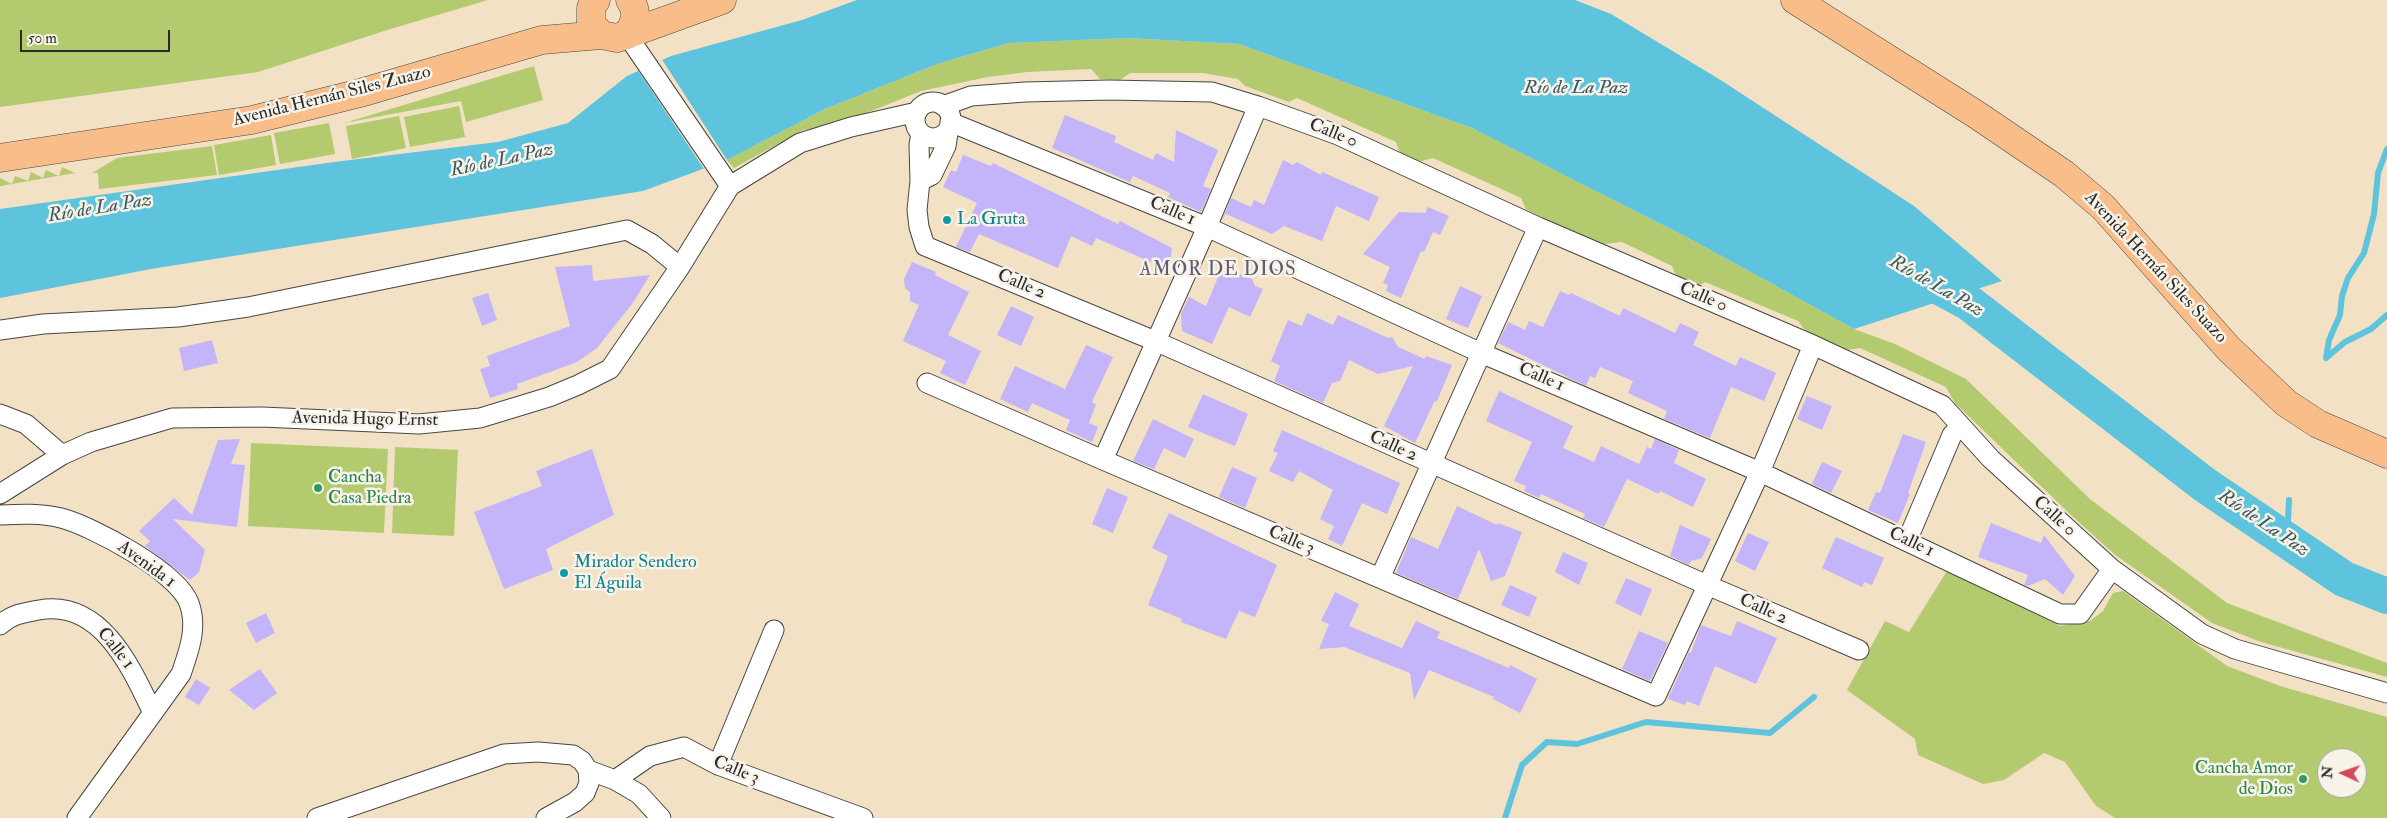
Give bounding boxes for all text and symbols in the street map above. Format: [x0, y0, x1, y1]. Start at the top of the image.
scale bar [22, 20, 172, 52]
text: 50 m [28, 29, 57, 48]
street label: Avenida Hernán Siles Zuazo [231, 62, 433, 132]
water label: Río de La Paz [1524, 78, 1628, 100]
street label: Calle 0 [1306, 115, 1360, 153]
water label: Río de La Paz [449, 139, 555, 183]
street label: Avenida Hernán Siles Suazo [2079, 188, 2231, 348]
water label: Río de La Paz [47, 190, 153, 228]
street label: Calle 1 [1146, 193, 1198, 231]
place label: La Gruta [957, 209, 1026, 231]
marker: La Gruta [941, 214, 953, 226]
water label: Río de La Paz [1885, 251, 1987, 323]
district label: AMOR DE DIOS [1138, 260, 1298, 282]
street label: Calle 2 [994, 265, 1048, 305]
street label: Calle 0 [1676, 278, 1730, 318]
street label: Calle 1 [1515, 359, 1567, 397]
street label: Avenida Hugo Ernst [292, 408, 438, 432]
street label: Calle 2 [1366, 427, 1420, 467]
place label: Cancha Casa Piedra [328, 467, 412, 509]
marker: Cancha Casa Piedra [312, 482, 324, 494]
water label: Río de La Paz [2213, 485, 2313, 563]
street label: Calle 0 [2028, 492, 2080, 542]
street label: Calle 3 [1265, 522, 1317, 560]
street label: Calle 1 [1885, 523, 1937, 563]
street label: Avenida 1 [113, 537, 179, 593]
place label: Mirador Sendero El Águila [574, 552, 697, 594]
marker: Mirador Sendero El Águila [558, 567, 570, 579]
street label: Calle 2 [1736, 590, 1790, 630]
street label: Calle 1 [92, 624, 138, 674]
north arrow [2317, 748, 2367, 798]
street label: Calle 3 [710, 752, 762, 790]
place label: Cancha Amor de Dios [2195, 758, 2293, 801]
text: N [2319, 766, 2336, 779]
marker: Cancha Amor de Dios [2297, 773, 2309, 785]

